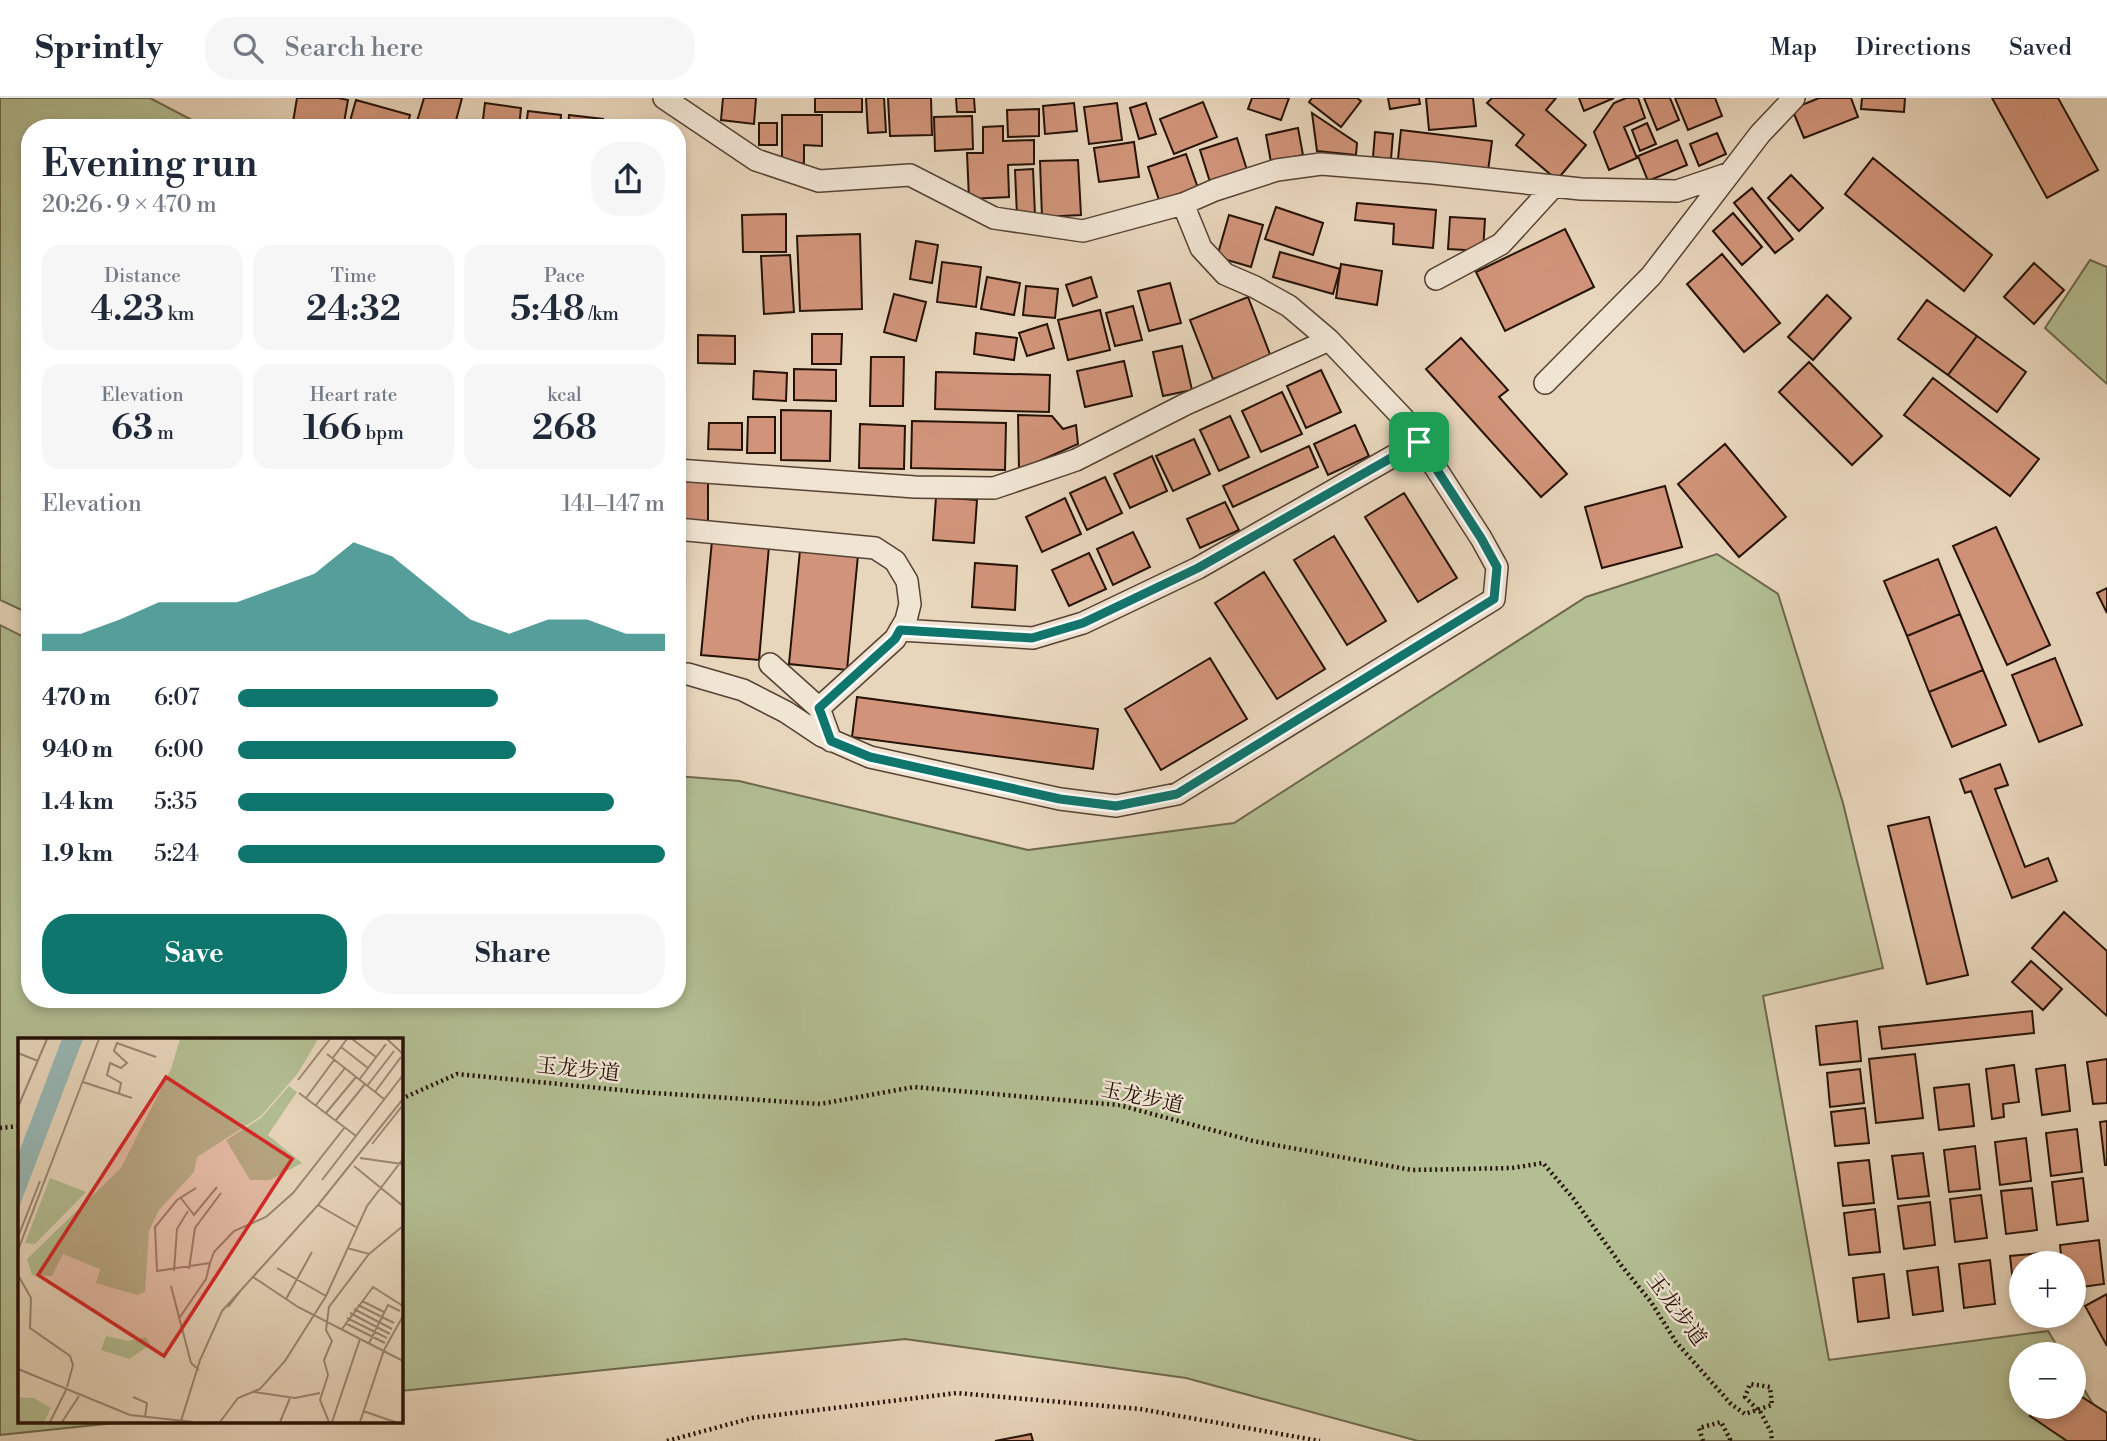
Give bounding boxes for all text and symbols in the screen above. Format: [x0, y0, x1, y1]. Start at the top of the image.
search box [205, 17, 695, 80]
text: Sprintly [35, 28, 163, 69]
icon: search [229, 29, 267, 67]
text: Search here [285, 32, 423, 64]
text: Map [1770, 33, 1817, 63]
text: Directions [1855, 33, 1971, 63]
text: Saved [2009, 33, 2072, 63]
text: Evening run [42, 141, 257, 188]
button: share [591, 142, 665, 216]
text: 20:26 · 9 × 470 m [42, 191, 217, 219]
text: Distance [104, 264, 181, 288]
text: Time [331, 264, 376, 288]
text: Pace [544, 264, 585, 288]
text: 4.23 [91, 288, 164, 331]
text: 24:32 [306, 288, 401, 331]
text: 5:48 [510, 288, 585, 331]
text: km [164, 302, 194, 326]
text: /km [585, 302, 619, 326]
text: Elevation [101, 383, 184, 407]
text: Heart rate [310, 383, 397, 407]
text: kcal [547, 383, 582, 407]
text: 63 [111, 407, 153, 450]
text: 166 [303, 407, 362, 450]
text: 268 [532, 407, 597, 450]
pin [1389, 412, 1449, 472]
text: m [153, 421, 174, 445]
text: bpm [362, 421, 404, 445]
icon: arrive [1400, 423, 1438, 461]
text: Elevation [42, 490, 142, 518]
text: 141–147 m [562, 490, 665, 518]
text: 470 m [42, 684, 111, 712]
text: 6:07 [154, 684, 200, 712]
text: 940 m [42, 736, 113, 764]
text: 6:00 [154, 736, 204, 764]
text: 1.4 km [42, 788, 114, 816]
text: 5:35 [154, 788, 197, 816]
text: 1.9 km [42, 840, 113, 868]
text: 5:24 [154, 840, 199, 868]
button: Save [42, 914, 347, 994]
button: Share [361, 914, 665, 994]
inset map [18, 1038, 402, 1424]
street label: 玉龙步道 [535, 1053, 621, 1087]
street label: 玉龙步道 [1098, 1077, 1186, 1119]
map controls [2009, 1251, 2086, 1419]
button: + [2009, 1251, 2086, 1328]
street label: 玉龙步道 [1640, 1269, 1712, 1351]
button: − [2009, 1342, 2086, 1419]

